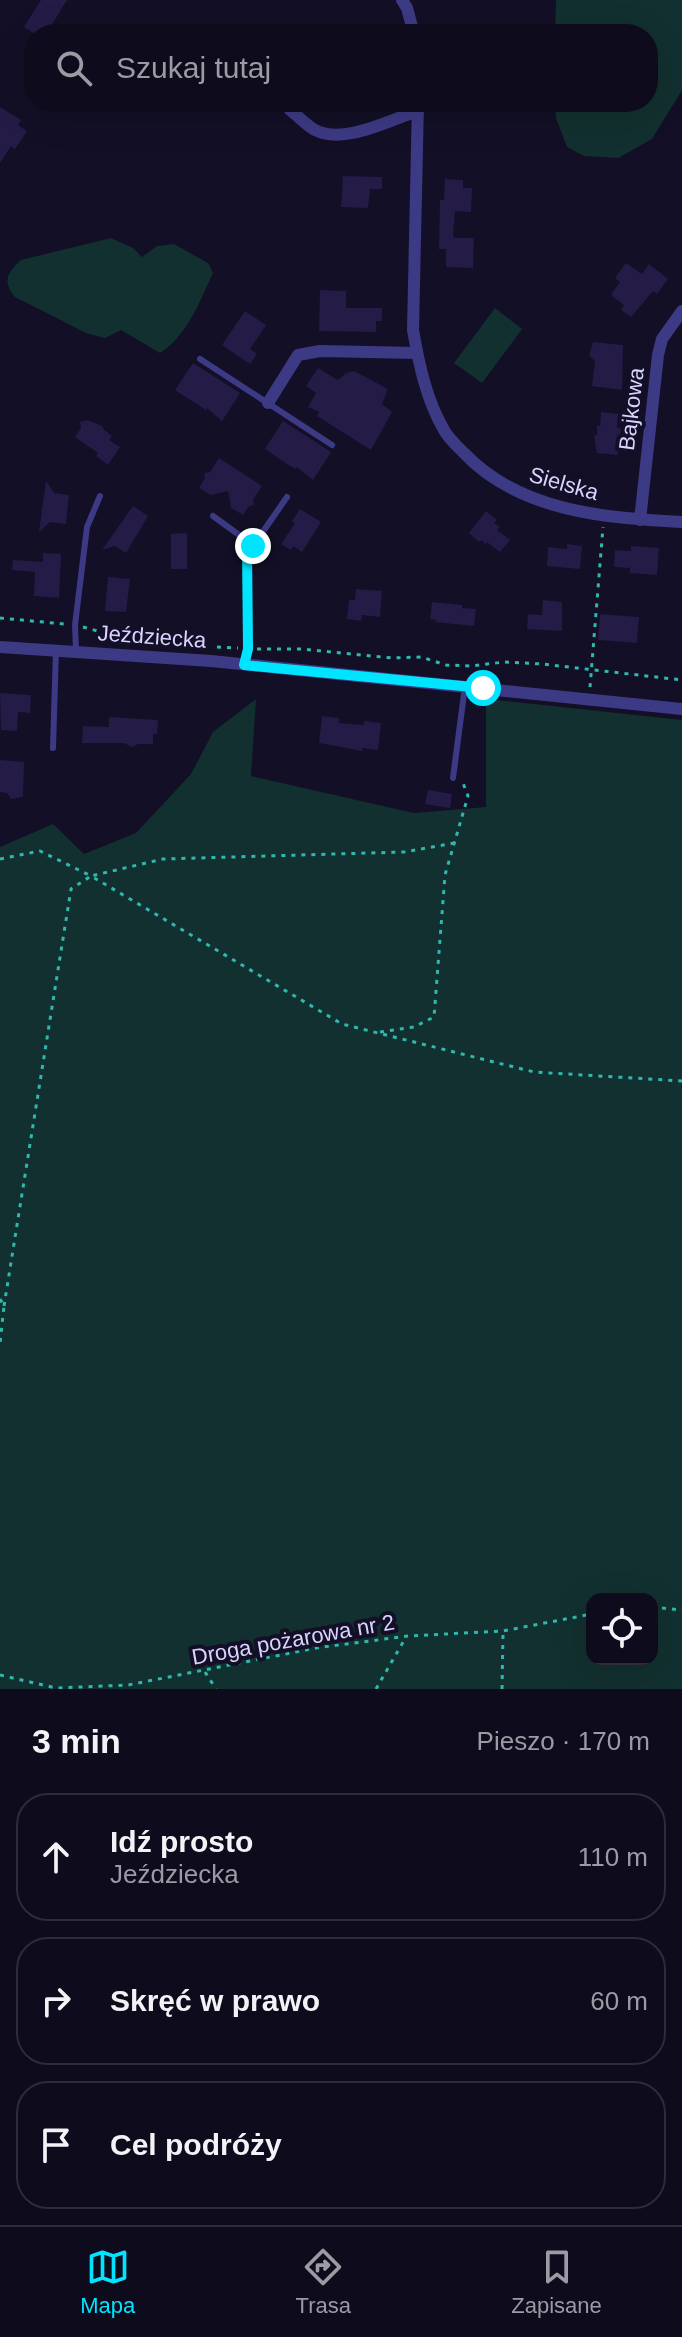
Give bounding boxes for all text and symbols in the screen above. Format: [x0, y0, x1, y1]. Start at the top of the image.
search box [24, 24, 658, 112]
icon: search [52, 46, 96, 90]
text: Szukaj tutaj [116, 51, 271, 84]
street label: Bajkowa [614, 366, 649, 452]
street label: Sielska [526, 462, 602, 505]
route end [235, 528, 271, 564]
street label: Jeździecka [97, 620, 208, 653]
route start [465, 670, 501, 706]
map controls [586, 1593, 658, 1665]
button: locate [586, 1593, 658, 1665]
street label: Droga pożarowa nr 2 [190, 1609, 396, 1670]
text: 3 min [32, 1722, 121, 1760]
text: Pieszo · 170 m [477, 1726, 650, 1756]
text: Idź prosto [110, 1825, 253, 1858]
icon: ahead [34, 1835, 78, 1879]
text: 110 m [578, 1842, 648, 1872]
text: Jeździecka [110, 1859, 239, 1889]
icon: right [34, 1979, 78, 2023]
text: Skręć w prawo [110, 1984, 320, 2017]
text: 60 m [590, 1986, 648, 2016]
icon: arrive [34, 2123, 78, 2167]
text: Cel podróży [110, 2128, 282, 2161]
tab: Mapa [80, 2245, 135, 2319]
tab: Trasa [296, 2245, 351, 2319]
tab: Zapisane [511, 2245, 602, 2319]

